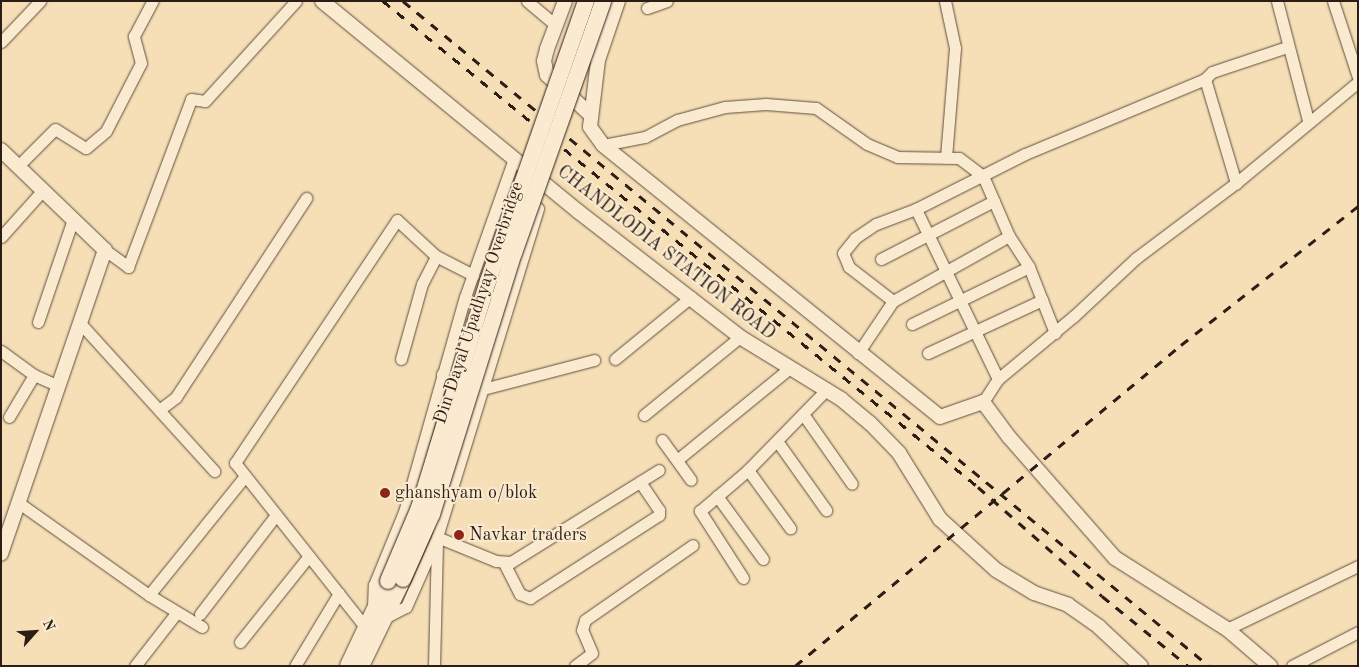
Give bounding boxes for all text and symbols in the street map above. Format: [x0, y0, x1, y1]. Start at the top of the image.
street label: CHANDLODIA STATION ROAD [553, 161, 779, 345]
street label: Din Dayal Upadhyay Overbridge [430, 179, 528, 427]
place label: ghanshyam o/blok [395, 482, 537, 504]
marker: ghanshyam o/blok [379, 487, 391, 499]
place label: Navkar traders [469, 524, 587, 546]
marker: Navkar traders [453, 529, 465, 541]
north arrow [10, 607, 60, 657]
text: N [40, 618, 57, 633]

